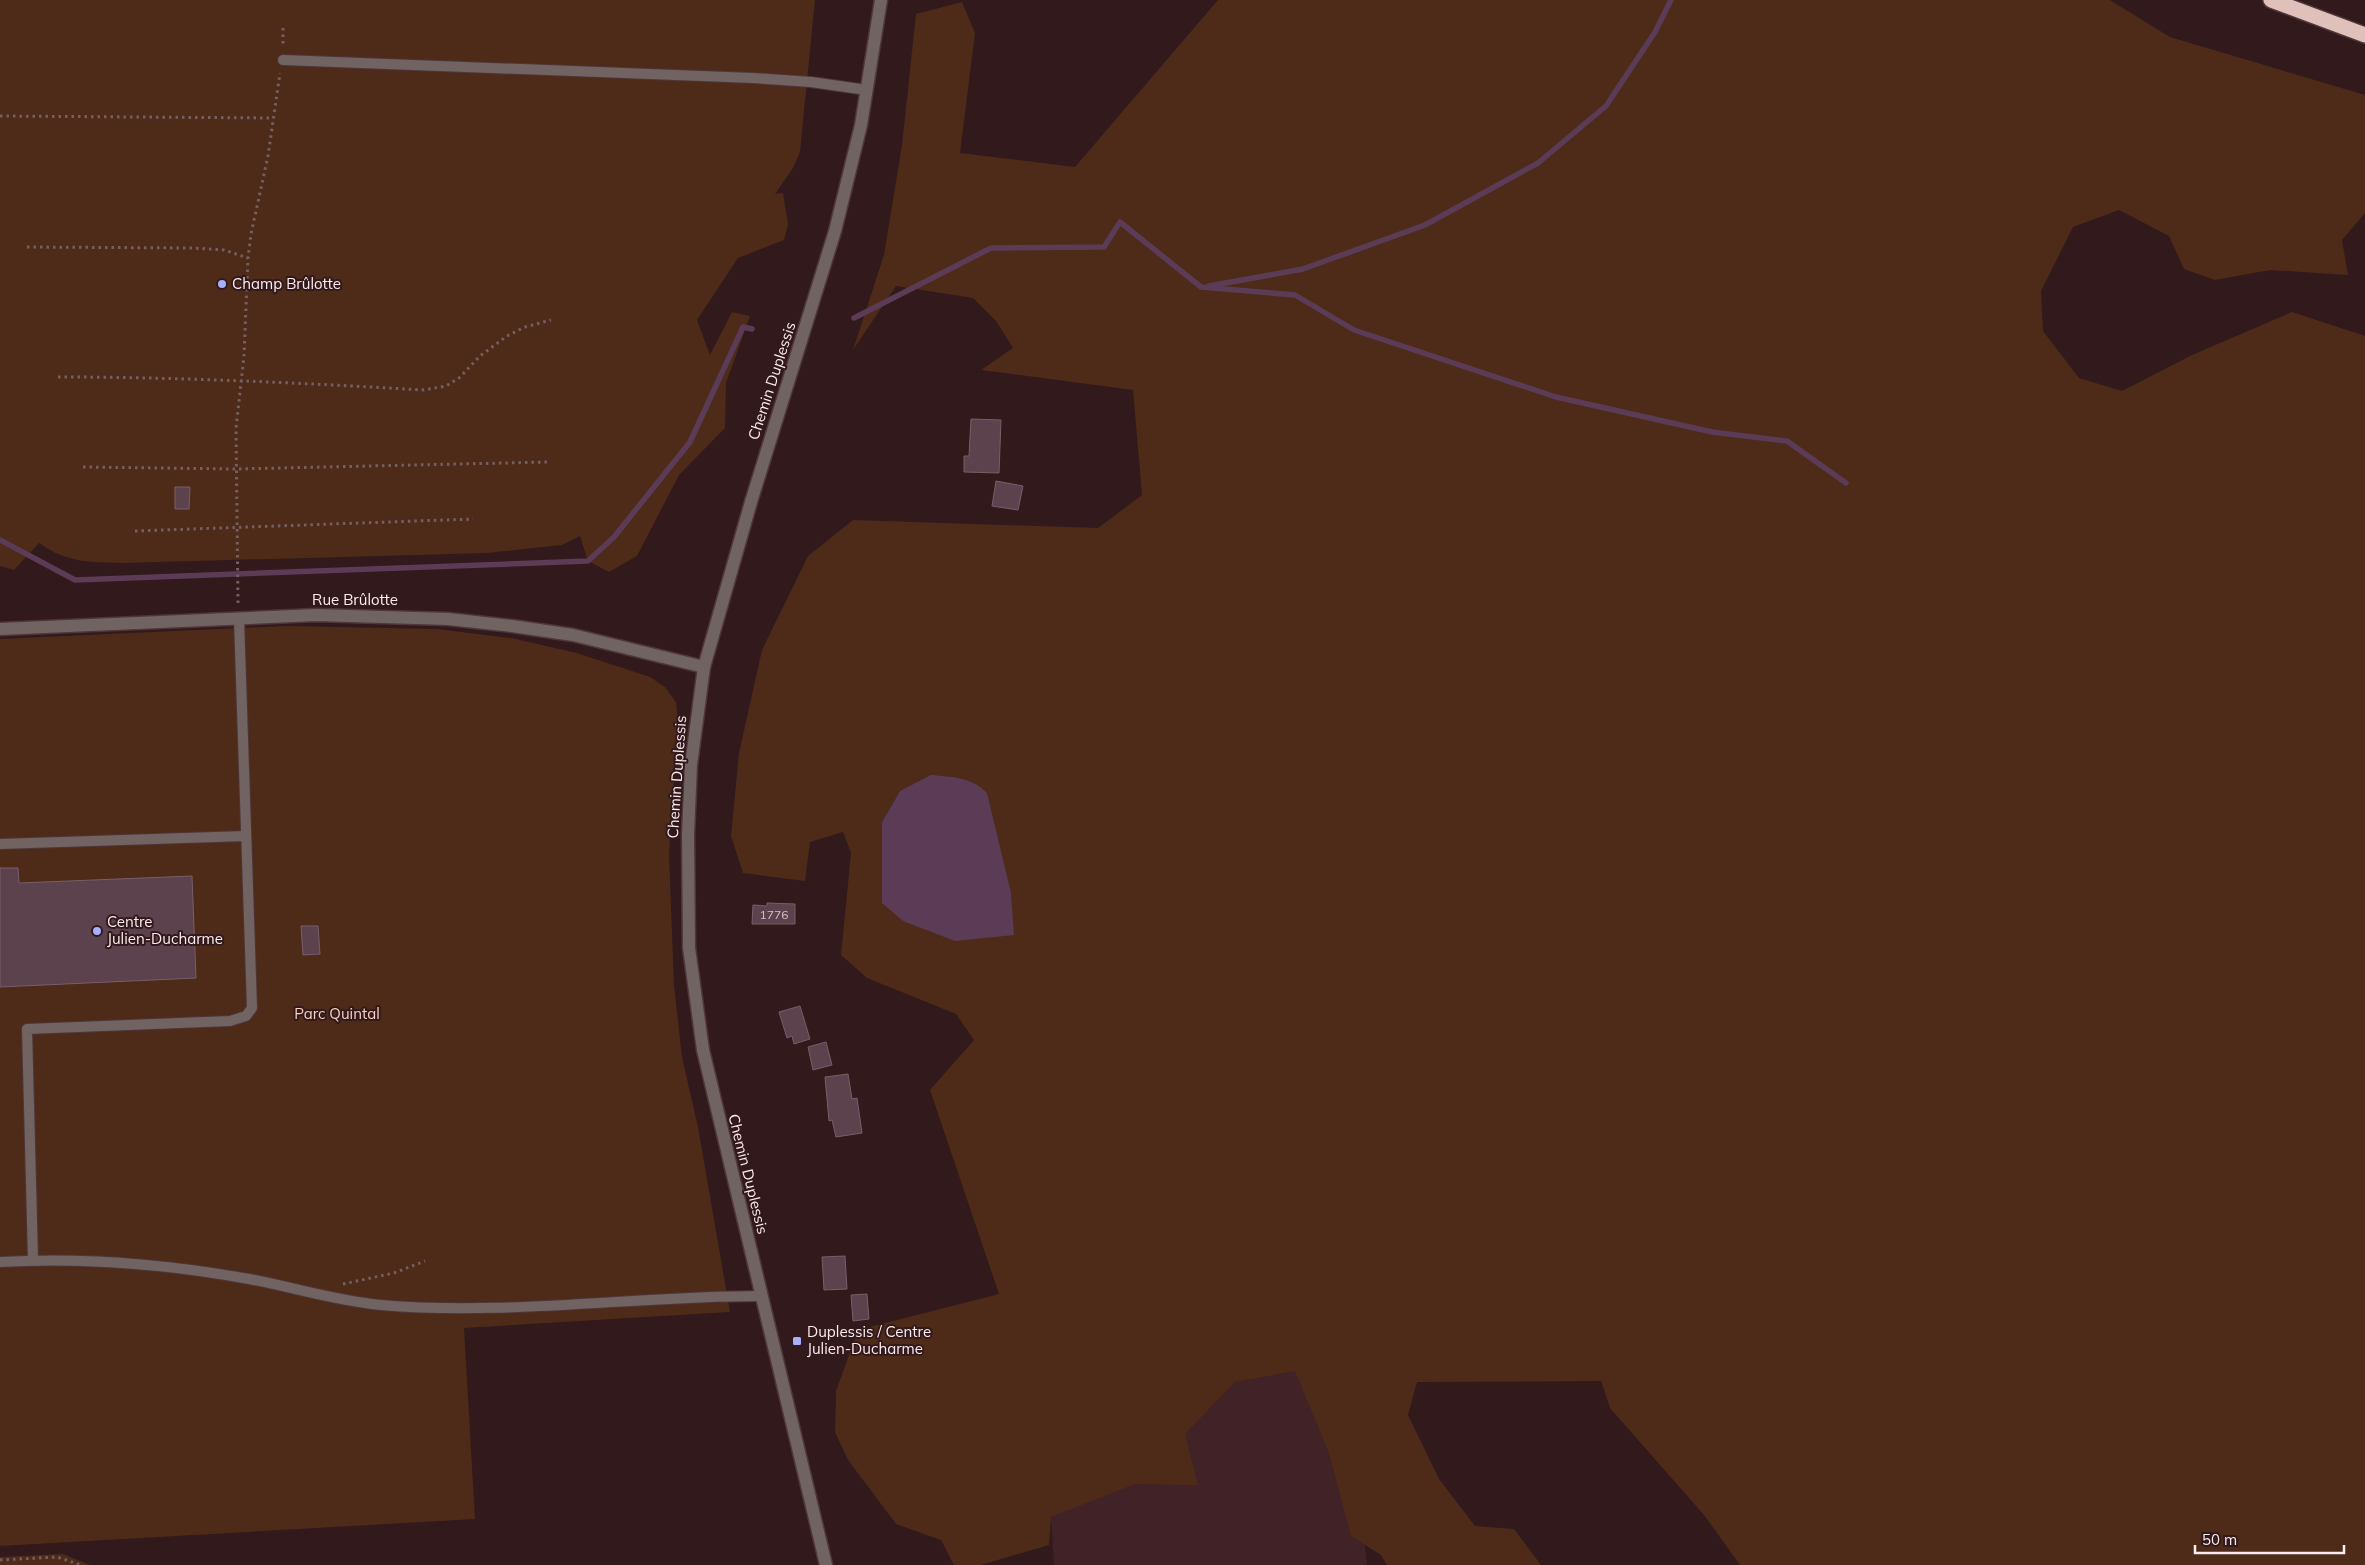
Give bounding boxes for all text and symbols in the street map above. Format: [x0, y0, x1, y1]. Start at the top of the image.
place label: Champ Brûlotte [232, 274, 341, 293]
marker: Champ Brûlotte [216, 278, 228, 290]
street label: Chemin Duplessis [743, 319, 800, 442]
street label: Rue Brûlotte [312, 590, 398, 609]
street label: Chemin Duplessis [663, 715, 690, 839]
house number: 1776 [760, 907, 788, 922]
place label: Centre Julien-Ducharme [107, 912, 223, 948]
marker: Centre Julien-Ducharme [91, 925, 103, 937]
park label: Parc Quintal [294, 1004, 380, 1023]
street label: Chemin Duplessis [724, 1112, 773, 1236]
place label: Duplessis / Centre Julien-Ducharme [807, 1322, 931, 1358]
marker: Duplessis / Centre Julien-Ducharme [791, 1335, 803, 1347]
scale bar [2195, 1522, 2344, 1554]
text: 50 m [2202, 1530, 2237, 1549]

